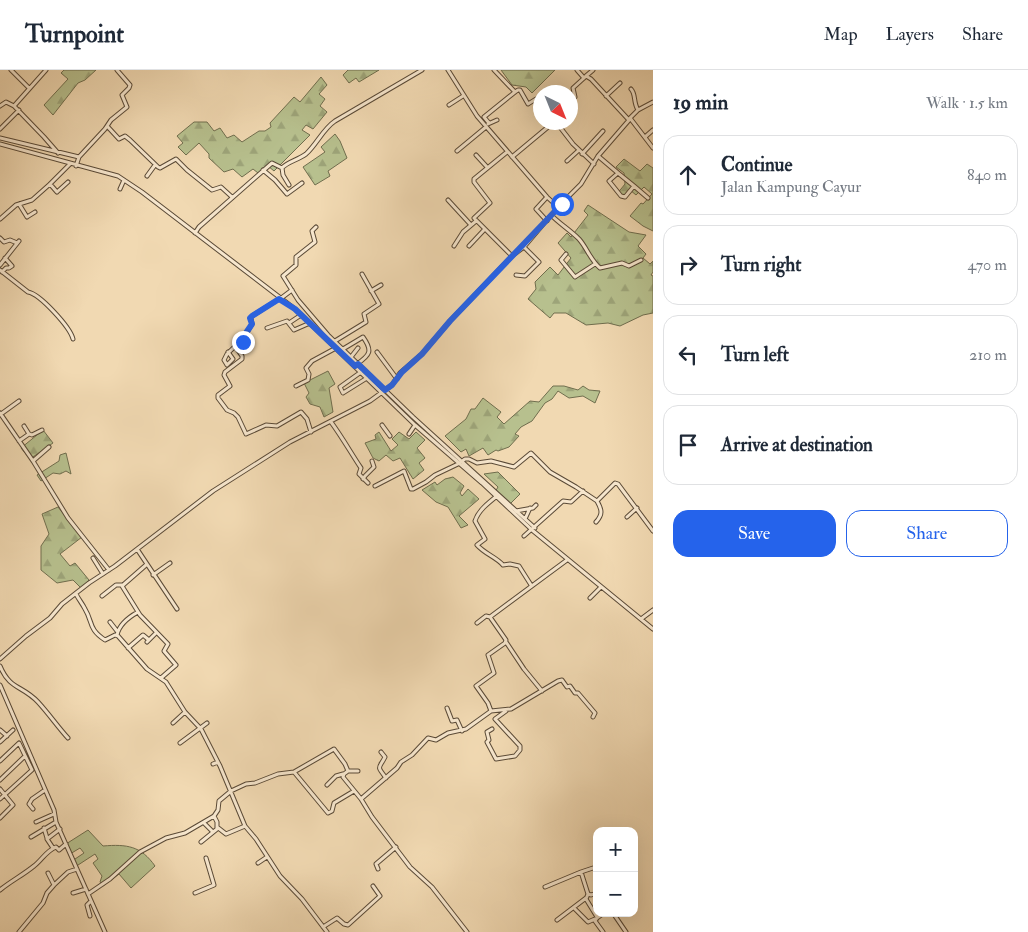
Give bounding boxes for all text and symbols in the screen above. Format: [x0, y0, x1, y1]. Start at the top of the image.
text: Turnpoint [25, 19, 124, 50]
text: Map [824, 23, 858, 46]
text: Layers [886, 23, 934, 46]
text: Share [962, 23, 1003, 46]
north arrow [533, 85, 578, 130]
text: 19 min [673, 89, 728, 116]
text: Walk · 1.5 km [926, 93, 1008, 113]
text: Continue [721, 153, 792, 177]
icon: ahead [674, 161, 702, 189]
text: 840 m [967, 165, 1007, 185]
text: Jalan Kampung Cayur [721, 177, 861, 197]
route start [551, 193, 574, 216]
icon: right [674, 251, 702, 279]
text: Turn right [721, 253, 801, 277]
text: 470 m [967, 255, 1007, 275]
route end [232, 331, 255, 354]
icon: left [674, 341, 702, 369]
text: Turn left [721, 343, 789, 367]
text: 210 m [969, 345, 1007, 365]
icon: arrive [674, 431, 702, 459]
text: Arrive at destination [721, 433, 873, 457]
button: Save [673, 510, 836, 557]
button: Share [846, 510, 1008, 557]
map controls [593, 827, 638, 917]
button: + [593, 827, 638, 872]
button: − [593, 872, 638, 917]

